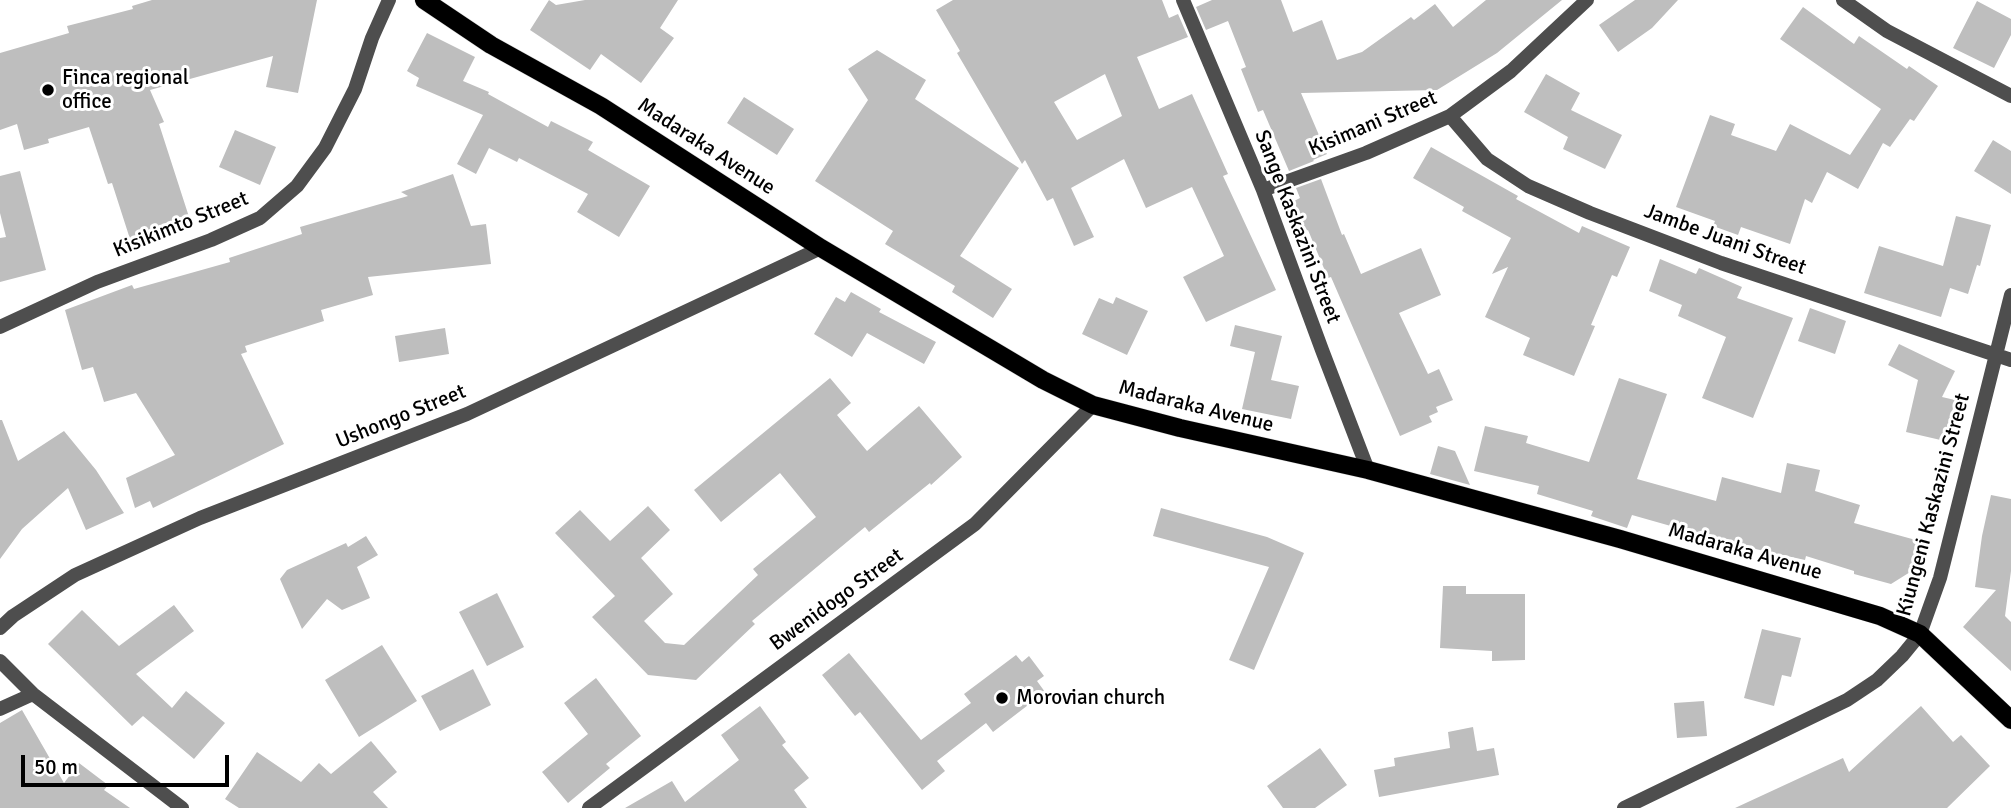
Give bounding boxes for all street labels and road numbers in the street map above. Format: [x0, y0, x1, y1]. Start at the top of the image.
street label: Kisimani Street [1305, 86, 1441, 162]
street label: Madaraka Avenue [632, 93, 780, 201]
street label: Sange Kaskazini Street [1248, 127, 1346, 327]
street label: Kisikimto Street [110, 186, 252, 264]
street label: Jambe Juani Street [1641, 199, 1809, 281]
street label: Madaraka Avenue [1116, 376, 1276, 438]
street label: Ushongo Street [332, 380, 470, 454]
street label: Kiungeni Kaskazini Street [1892, 391, 1976, 619]
street label: Madaraka Avenue [1665, 518, 1825, 586]
street label: Bwenidogo Street [765, 543, 909, 657]

